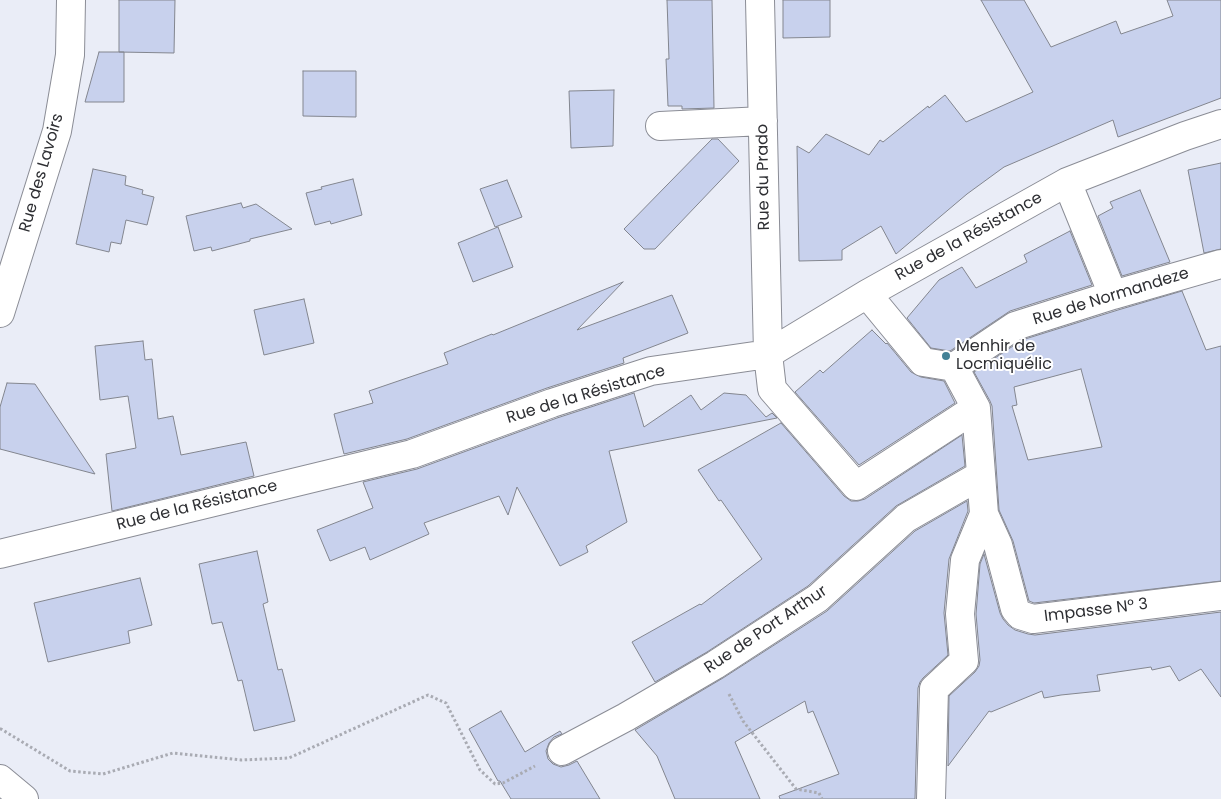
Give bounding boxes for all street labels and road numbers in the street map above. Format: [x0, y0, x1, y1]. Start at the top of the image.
street label: Rue des Lavoirs [16, 111, 68, 235]
street label: Rue du Prado [753, 124, 775, 230]
street label: Rue de la Résistance [892, 189, 1046, 285]
street label: Rue de Normandeze [1031, 264, 1191, 330]
street label: Rue de la Résistance [504, 362, 668, 428]
street label: Rue de la Résistance [115, 477, 279, 535]
street label: Rue de Port Arthur [701, 582, 831, 678]
street label: Impasse N° 3 [1043, 595, 1149, 627]

